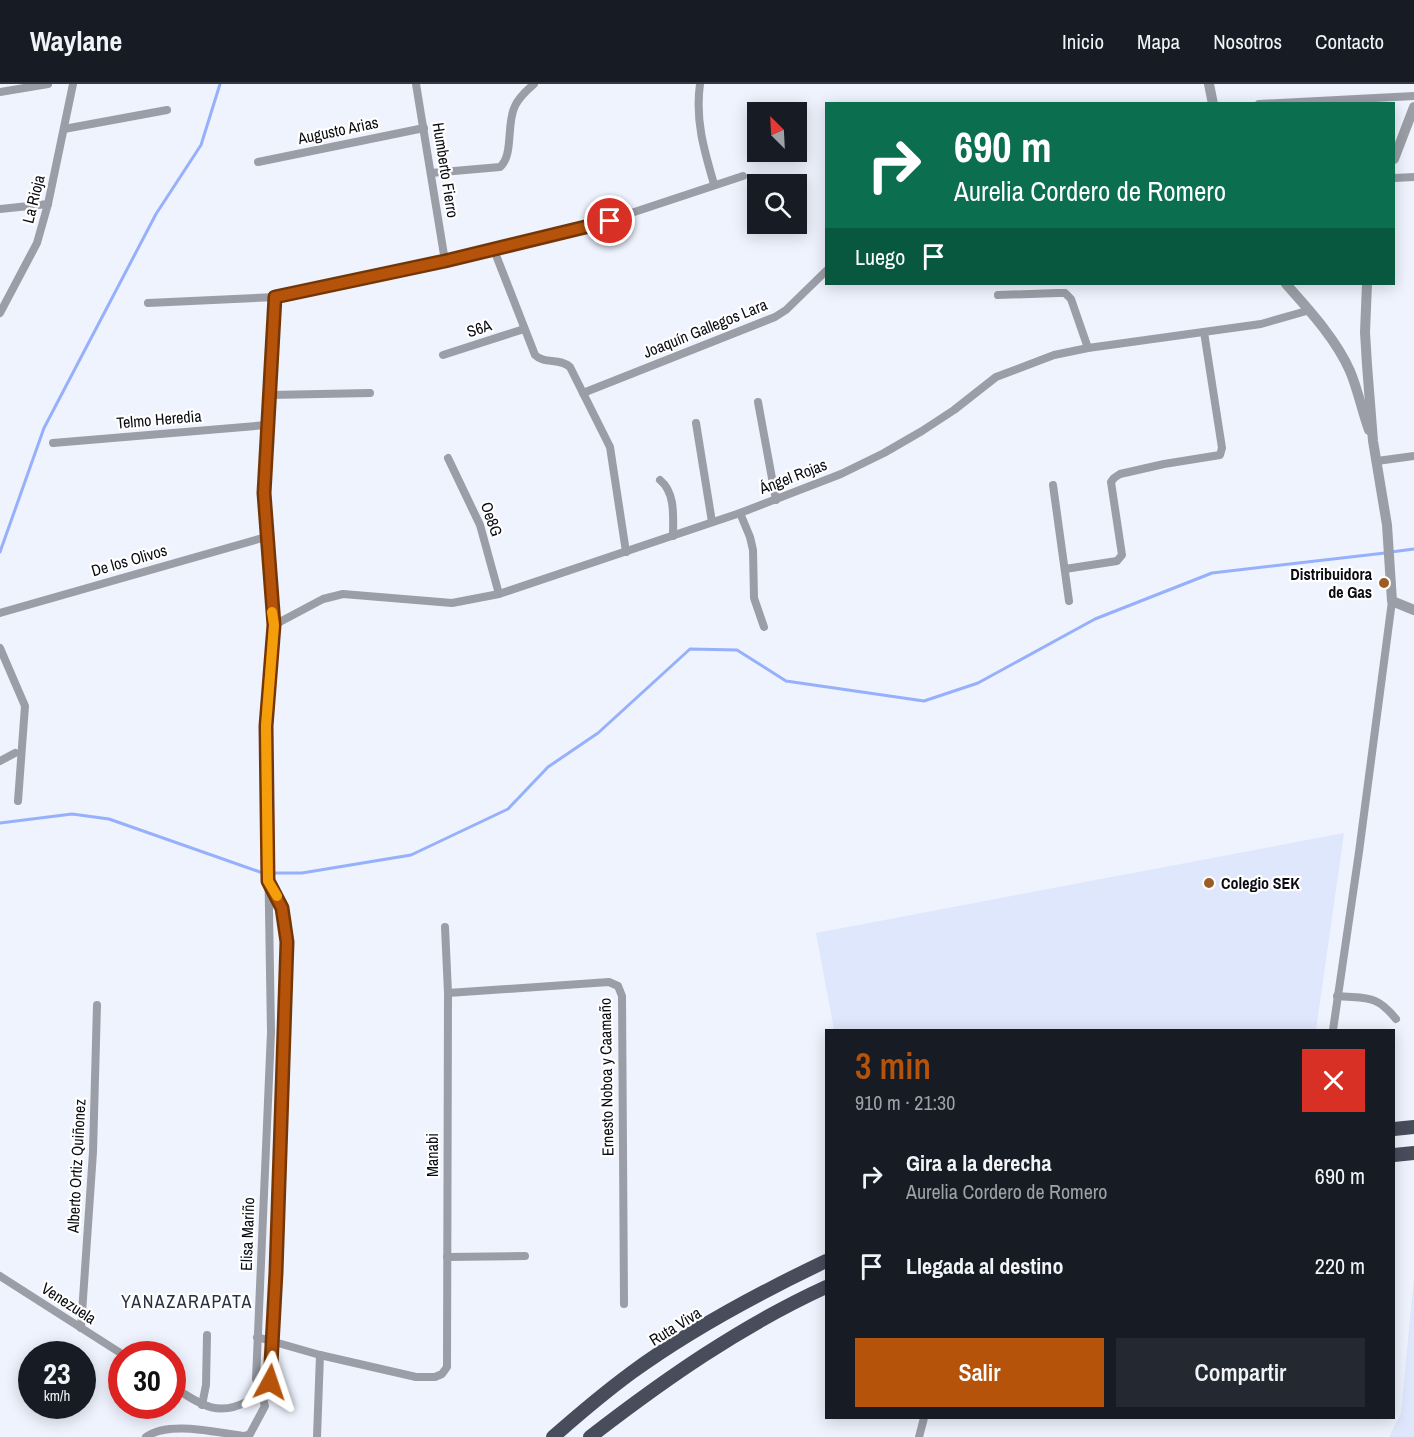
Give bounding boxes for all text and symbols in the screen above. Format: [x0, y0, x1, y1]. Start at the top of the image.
text: Waylane [30, 22, 122, 60]
text: Inicio [1062, 27, 1104, 56]
text: Mapa [1137, 27, 1180, 56]
text: Nosotros [1213, 27, 1282, 56]
text: Contacto [1315, 27, 1384, 56]
north arrow [747, 102, 807, 162]
map controls [747, 102, 807, 234]
street label: Augusto Arias [295, 111, 380, 149]
text: 690 m [954, 119, 1052, 175]
street label: Humberto Fierro [428, 121, 464, 219]
icon: right [855, 126, 933, 204]
street label: La Rioja [16, 172, 50, 225]
text: Aurelia Cordero de Romero [954, 173, 1226, 209]
button: search [747, 174, 807, 234]
pin [584, 195, 635, 246]
icon: arrive [593, 204, 626, 237]
icon: arrive [917, 240, 950, 273]
text: Luego [855, 242, 905, 272]
street label: Joaquín Gallegos Lara [640, 293, 771, 363]
street label: S6A [464, 314, 494, 342]
street label: Telmo Heredia [116, 404, 203, 434]
street label: Ángel Rojas [755, 453, 830, 499]
street label: Oe8G [476, 499, 508, 539]
street label: De los Olivos [88, 539, 170, 581]
place label: Distribuidora de Gas [1290, 563, 1373, 603]
marker: Distribuidora de Gas [1377, 576, 1391, 590]
place label: Colegio SEK [1221, 872, 1300, 894]
marker: Colegio SEK [1202, 876, 1216, 890]
street label: Ernesto Noboa y Caamaño [594, 998, 618, 1156]
text: 3 min [855, 1042, 931, 1090]
button: close [1302, 1049, 1365, 1112]
text: 910 m · 21:30 [855, 1089, 955, 1116]
street label: Alberto Ortiz Quiñonez [61, 1098, 91, 1235]
street label: Manabi [421, 1133, 443, 1177]
text: Gira a la derecha [906, 1148, 1051, 1178]
icon: right [855, 1160, 888, 1193]
text: 690 m [1315, 1161, 1365, 1191]
text: Aurelia Cordero de Romero [906, 1178, 1107, 1205]
street label: Elisa Mariño [235, 1197, 259, 1271]
icon: arrive [855, 1250, 888, 1283]
text: Llegada al destino [906, 1251, 1063, 1281]
text: 220 m [1315, 1251, 1365, 1281]
street label: Venezuela [37, 1277, 101, 1329]
district label: YANAZARAPATA [121, 1289, 253, 1314]
street label: Ruta Viva [645, 1301, 706, 1351]
button: Salir [855, 1338, 1104, 1407]
button: Compartir [1116, 1338, 1365, 1407]
speed limit sign: 30 [108, 1341, 186, 1419]
position arrow [238, 1350, 302, 1414]
text: 23 [43, 1353, 71, 1393]
text: km/h [44, 1385, 70, 1406]

